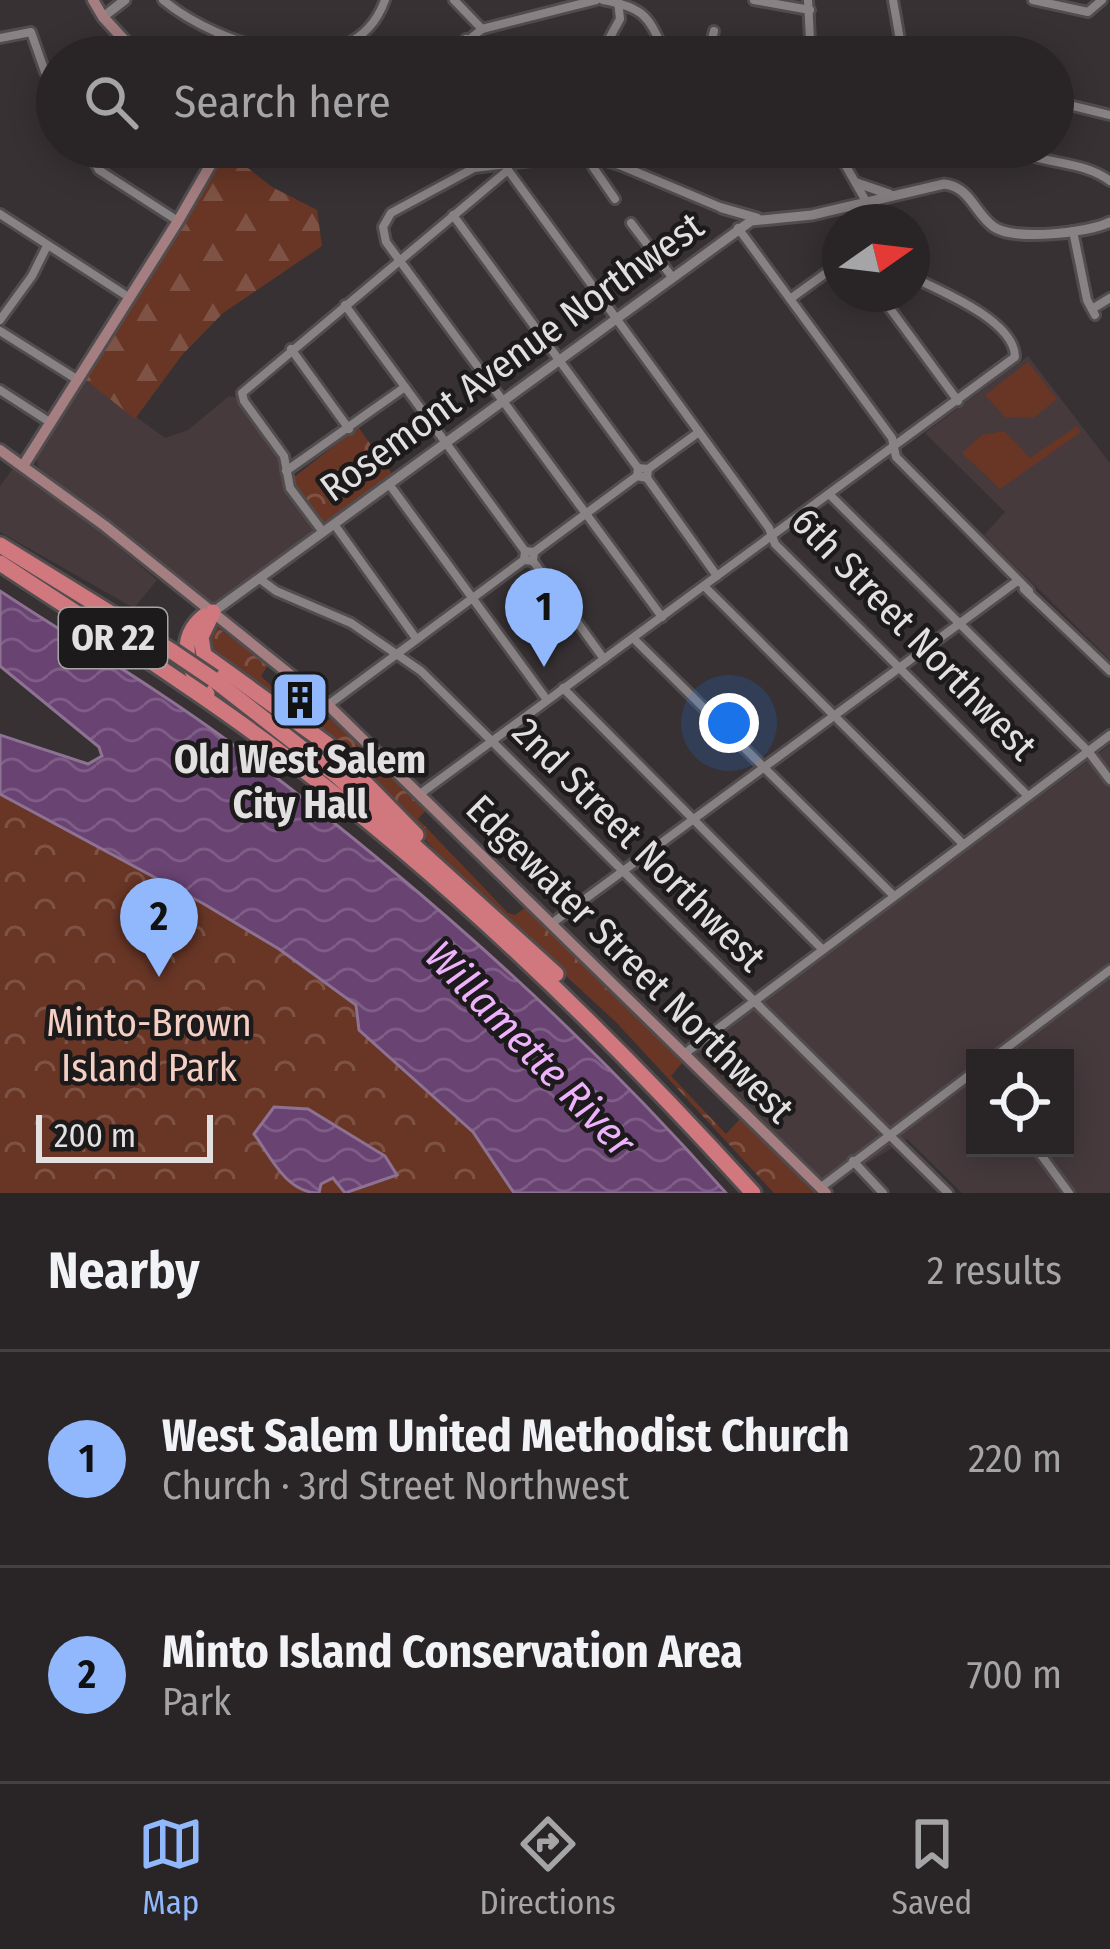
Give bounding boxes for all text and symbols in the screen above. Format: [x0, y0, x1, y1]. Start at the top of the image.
search box [36, 36, 1074, 168]
icon: search [78, 69, 144, 135]
text: Search here [174, 75, 391, 129]
street label: Rosemont Avenue Northwest [312, 203, 713, 511]
north arrow [822, 204, 930, 312]
street label: 6th Street Northwest [782, 499, 1046, 770]
pin: 1 [505, 568, 583, 667]
road number: OR 22 [59, 608, 167, 668]
building icon: Old West Salem City Hall [269, 669, 331, 731]
your location [699, 693, 759, 753]
street label: 2nd Street Northwest [503, 709, 775, 981]
place label: Old West Salem City Hall [174, 737, 426, 828]
street label: Edgewater Street Northwest [457, 786, 803, 1132]
pin: 2 [120, 878, 198, 977]
water label: Willamette River [415, 931, 646, 1168]
park label: Minto-Brown Island Park [46, 1000, 252, 1091]
map controls [966, 1049, 1074, 1157]
button: locate [966, 1049, 1074, 1157]
scale bar [36, 1109, 213, 1162]
text: 200 m [54, 1116, 136, 1156]
text: Nearby [48, 1240, 200, 1302]
text: 2 results [927, 1248, 1062, 1294]
text: West Salem United Methodist Church [162, 1409, 849, 1463]
text: 1 [79, 1436, 95, 1482]
text: 220 m [968, 1436, 1062, 1482]
text: Church · 3rd Street Northwest [162, 1463, 629, 1509]
text: Minto Island Conservation Area [162, 1625, 743, 1679]
text: 2 [78, 1652, 96, 1698]
text: 700 m [967, 1652, 1062, 1698]
text: Park [162, 1679, 231, 1725]
tab: Map [138, 1811, 204, 1923]
tab: Directions [479, 1811, 616, 1923]
tab: Saved [892, 1811, 972, 1923]

